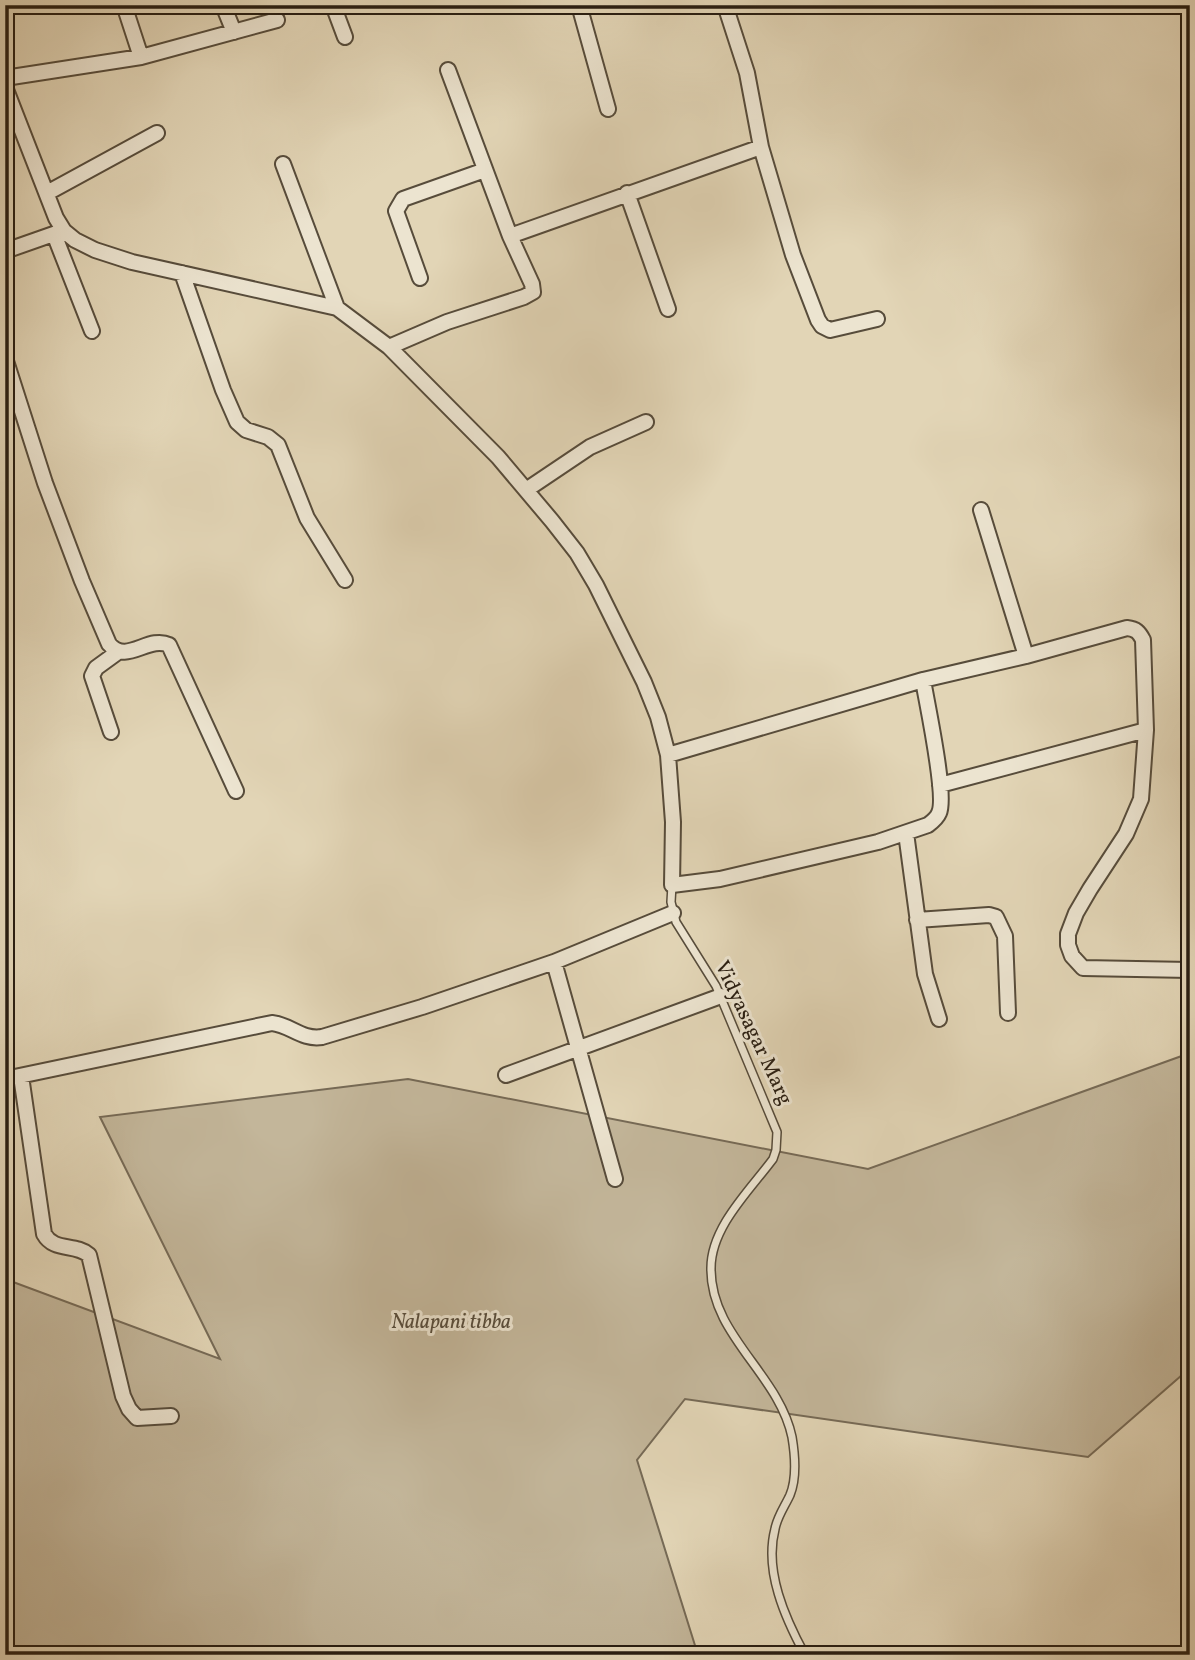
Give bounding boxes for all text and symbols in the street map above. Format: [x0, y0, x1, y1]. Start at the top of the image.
street label: Vidyasagar Marg [707, 956, 799, 1110]
park label: Nalapani tibba [391, 1308, 511, 1337]

